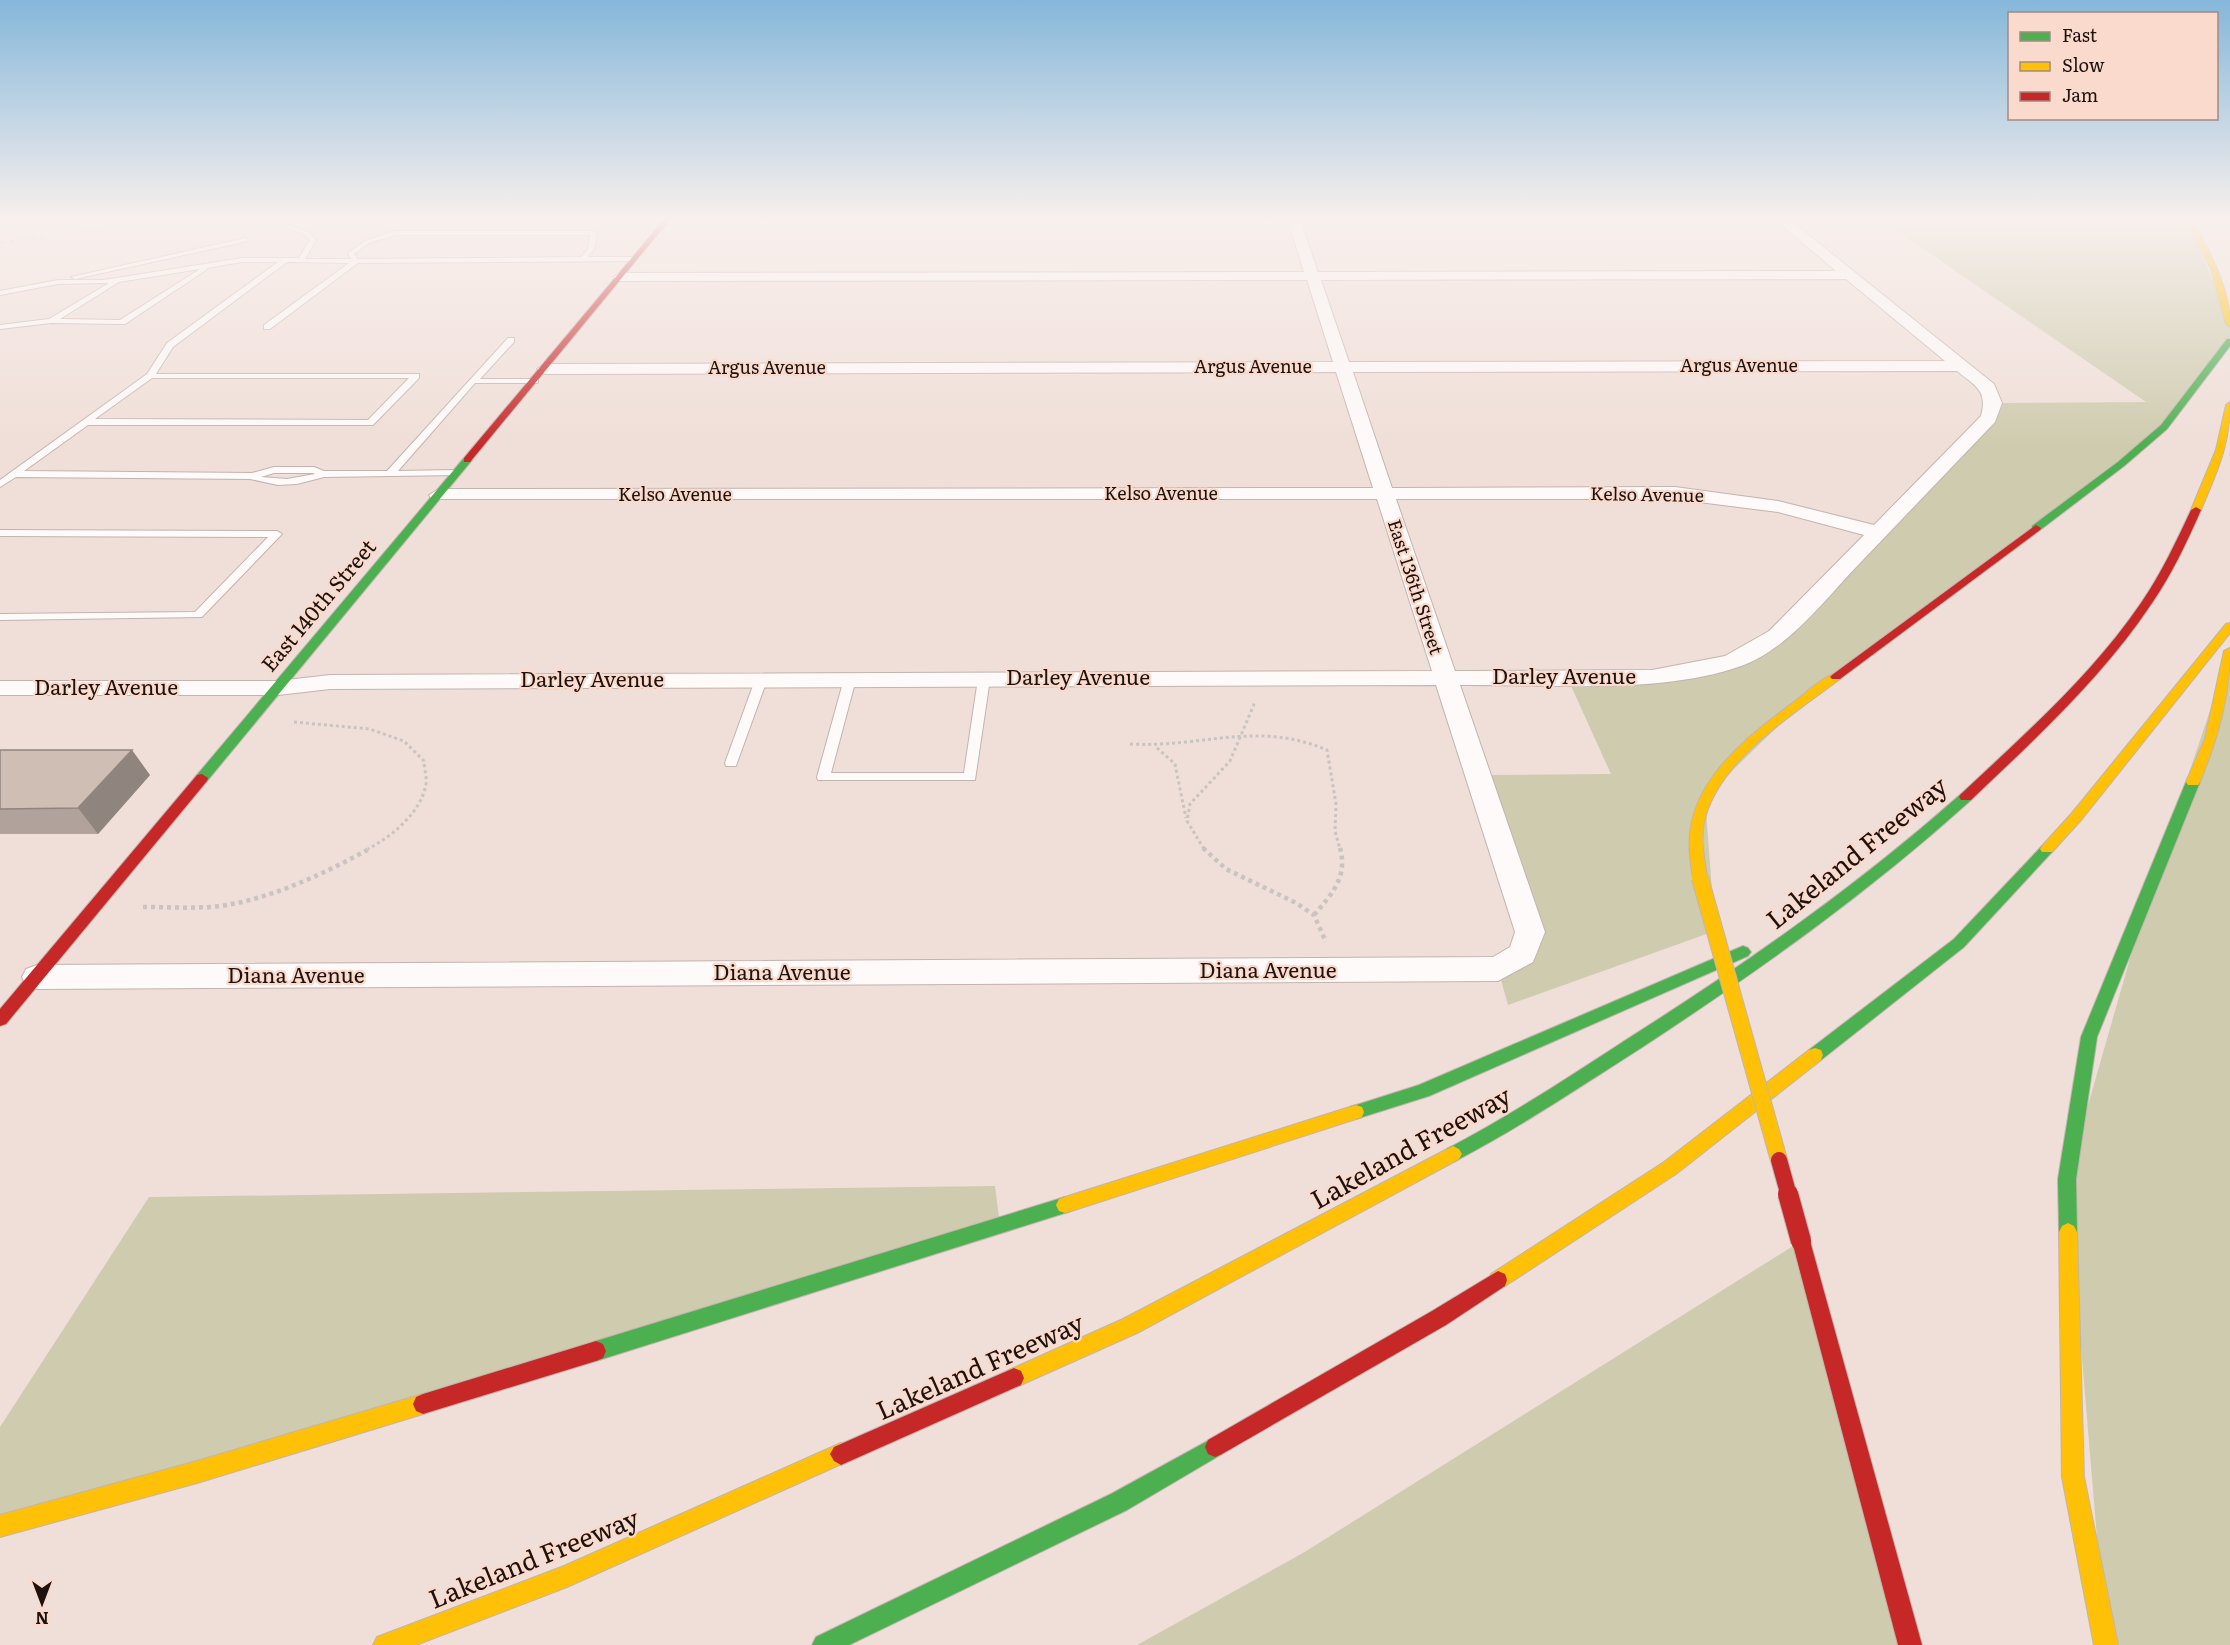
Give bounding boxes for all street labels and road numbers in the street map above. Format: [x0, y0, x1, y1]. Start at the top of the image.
street label: Argus Avenue [1680, 351, 1798, 378]
street label: Argus Avenue [1194, 352, 1312, 379]
street label: Argus Avenue [708, 353, 826, 380]
street label: Kelso Avenue [1104, 479, 1218, 506]
street label: Kelso Avenue [1590, 479, 1704, 508]
street label: Kelso Avenue [618, 480, 732, 507]
street label: East 136th Street [1382, 515, 1451, 658]
street label: East 140th Street [252, 531, 382, 677]
street label: Darley Avenue [1492, 659, 1636, 690]
street label: Darley Avenue [1006, 660, 1150, 691]
street label: Darley Avenue [520, 662, 664, 693]
street label: Darley Avenue [34, 670, 178, 701]
street label: Lakeland Freeway [1756, 765, 1955, 937]
street label: Diana Avenue [1199, 953, 1337, 984]
street label: Diana Avenue [713, 955, 851, 986]
street label: Diana Avenue [227, 958, 365, 989]
street label: Lakeland Freeway [1302, 1075, 1517, 1217]
street label: Lakeland Freeway [869, 1301, 1089, 1428]
street label: Lakeland Freeway [422, 1497, 644, 1617]

